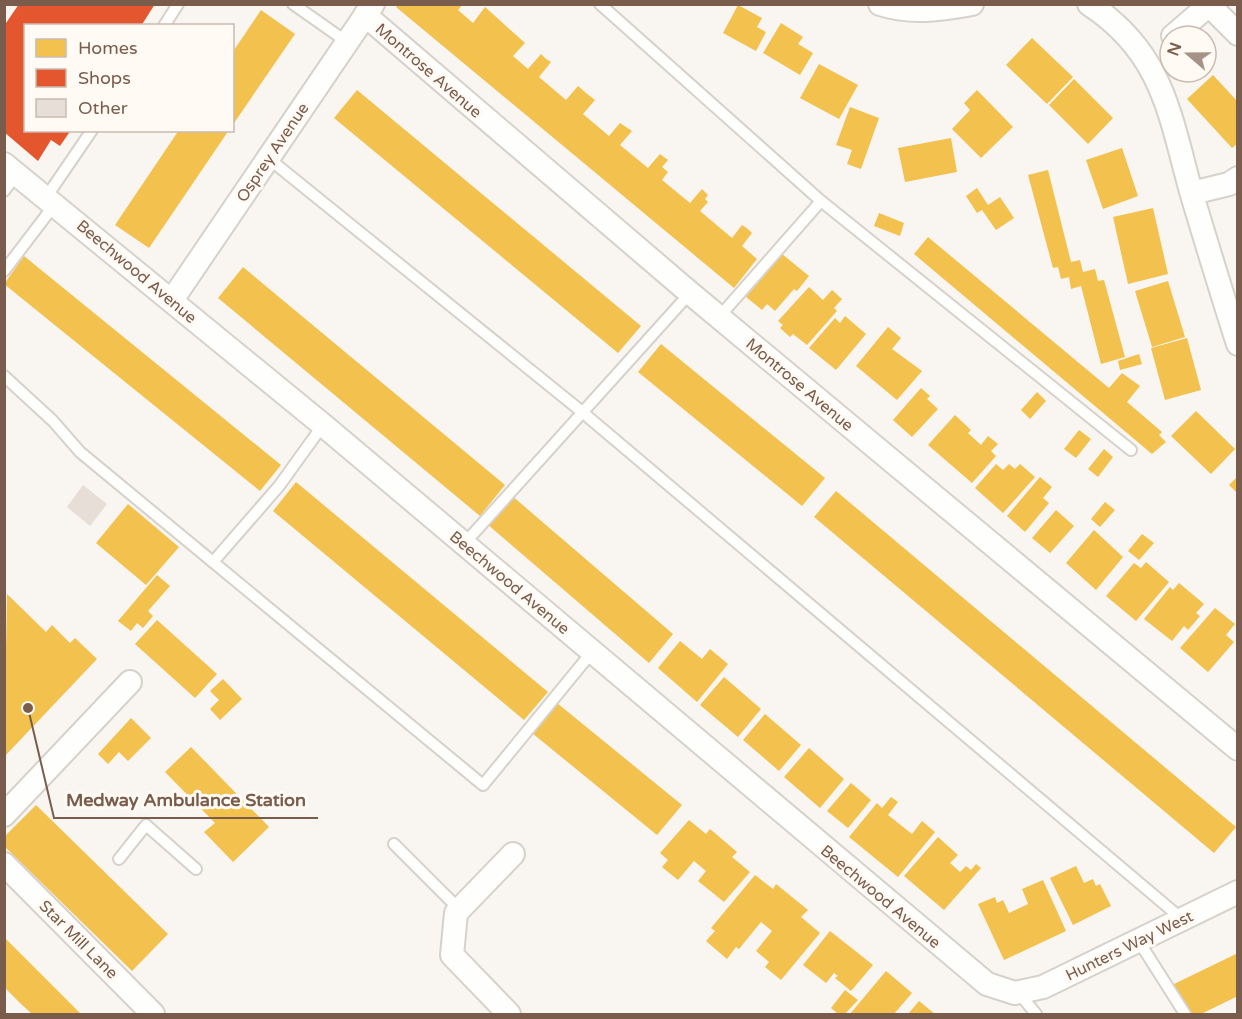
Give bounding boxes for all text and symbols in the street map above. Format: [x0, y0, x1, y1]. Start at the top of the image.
street label: Montrose Avenue [371, 19, 486, 122]
legend [24, 24, 234, 132]
north arrow [1158, 24, 1218, 84]
text: Homes [78, 37, 138, 59]
text: N [1163, 40, 1186, 59]
text: Shops [78, 67, 131, 89]
text: Other [78, 97, 128, 119]
street label: Osprey Avenue [232, 99, 313, 206]
street label: Beechwood Avenue [72, 216, 201, 328]
street label: Montrose Avenue [741, 334, 857, 436]
street label: Beechwood Avenue [445, 527, 574, 639]
callout: Medway Ambulance Station [54, 782, 318, 818]
text: Medway Ambulance Station [66, 789, 306, 811]
street label: Beechwood Avenue [816, 841, 945, 953]
street label: Star Mill Lane [35, 896, 122, 983]
street label: Hunters Way West [1062, 906, 1197, 985]

